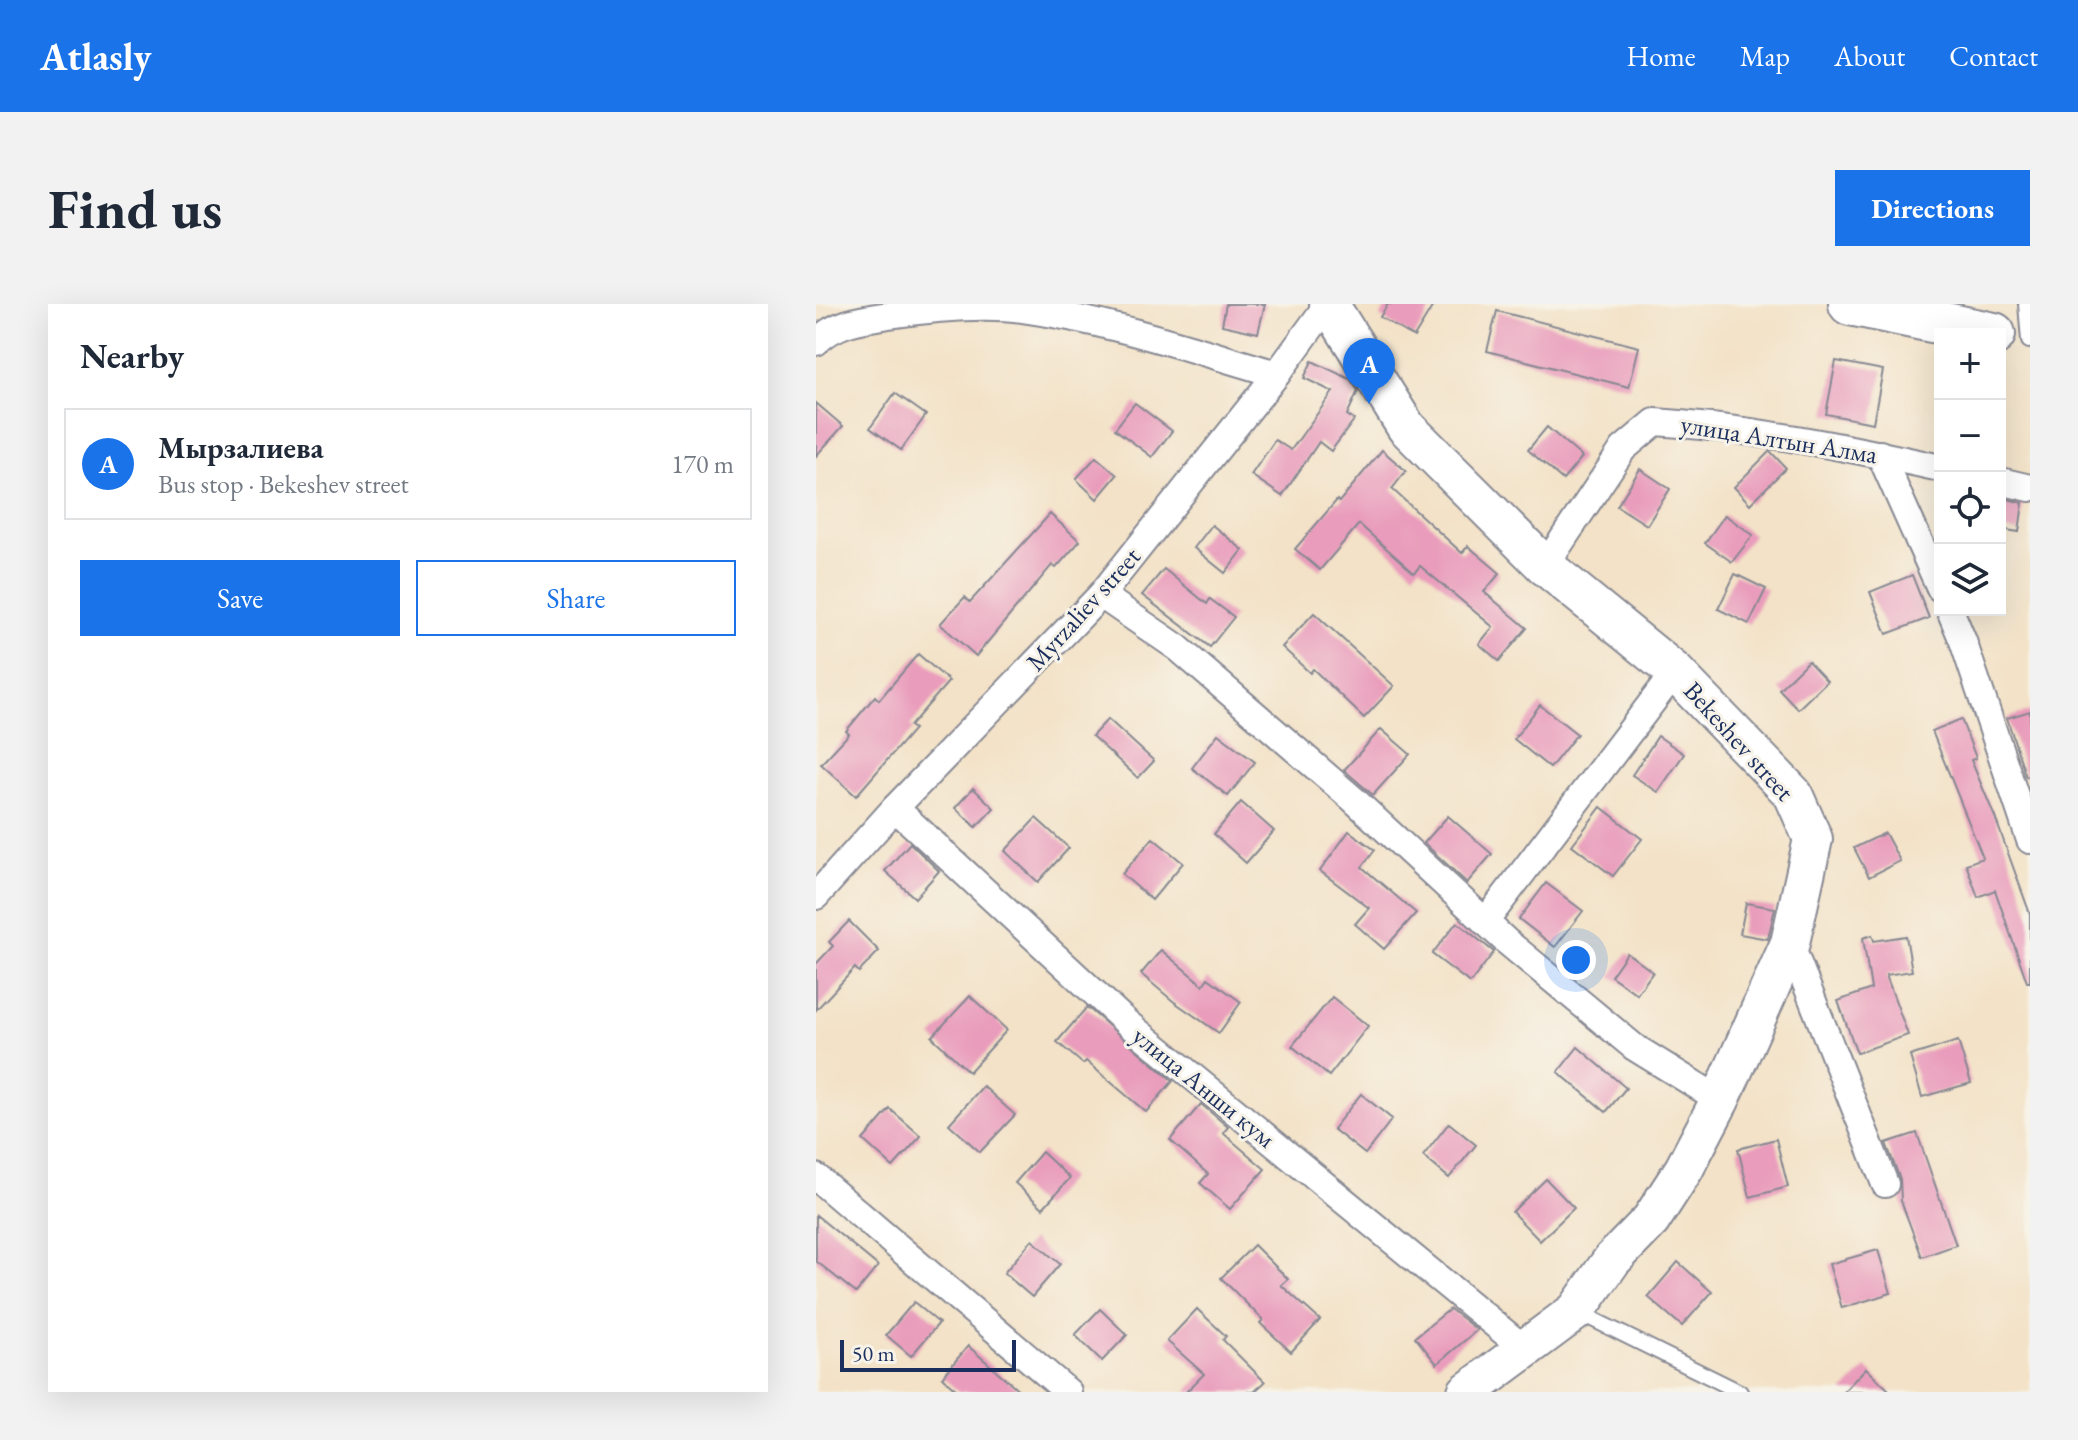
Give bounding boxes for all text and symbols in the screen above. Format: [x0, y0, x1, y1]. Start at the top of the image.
text: Atlasly [40, 32, 151, 81]
text: Home [1626, 38, 1696, 74]
text: Map [1740, 38, 1790, 74]
text: About [1834, 38, 1905, 74]
text: Contact [1949, 38, 2038, 74]
button: Directions [1835, 170, 2030, 246]
text: Find us [48, 172, 222, 245]
map controls [1934, 328, 2006, 616]
button: + [1934, 328, 2006, 400]
text: Nearby [80, 334, 184, 378]
pin: A [1343, 338, 1395, 404]
button: − [1934, 400, 2006, 472]
street label: улица Алтын Алма [1678, 407, 1880, 471]
text: Мырзалиева [158, 428, 324, 467]
text: A [99, 447, 117, 481]
text: 170 m [671, 447, 734, 481]
text: Bus stop · Bekeshev street [158, 467, 409, 501]
button: locate [1934, 472, 2006, 544]
street label: Myrzaliev street [1018, 540, 1148, 678]
button: layers [1934, 544, 2006, 616]
button: Save [80, 560, 400, 636]
button: Share [416, 560, 736, 636]
street label: Bekeshev street [1676, 674, 1802, 808]
your location [1556, 940, 1596, 980]
street label: улица Анши кум [1126, 1019, 1282, 1155]
scale bar [840, 1336, 1016, 1372]
text: 50 m [852, 1339, 895, 1368]

